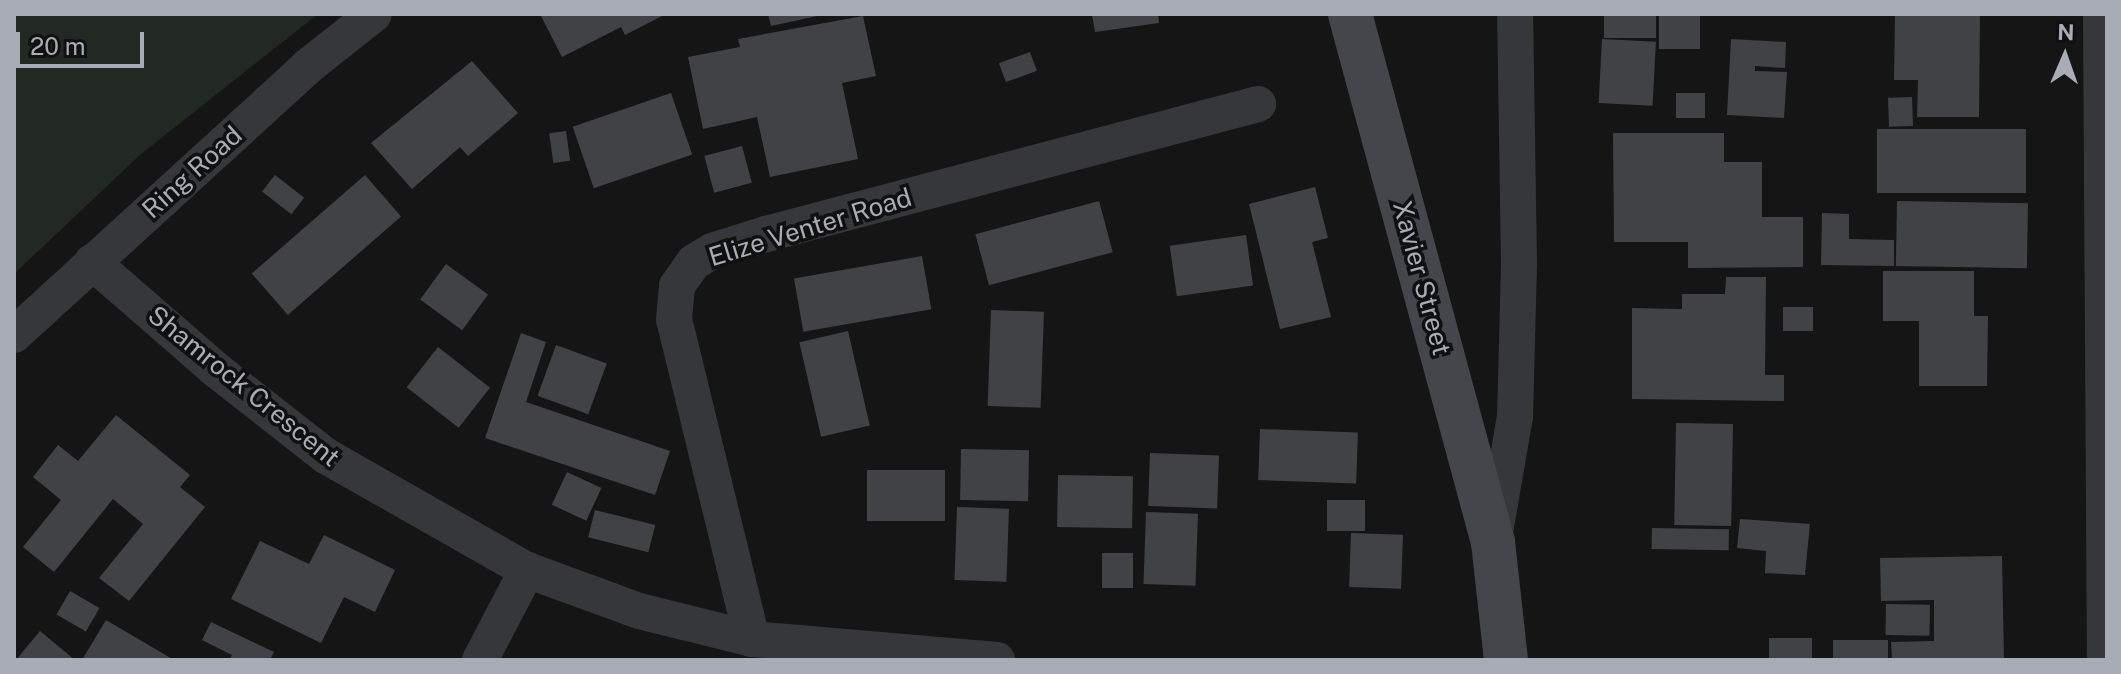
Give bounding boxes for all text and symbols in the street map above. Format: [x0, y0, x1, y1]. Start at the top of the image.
scale bar [20, 16, 148, 66]
north arrow [2025, 16, 2105, 96]
text: N [2057, 19, 2075, 45]
text: 20 m [30, 32, 86, 60]
street label: Ring Road [136, 119, 248, 225]
street label: Elize Venter Road [704, 181, 916, 273]
street label: Xavier Street [1386, 197, 1458, 359]
street label: Shamrock Crescent [142, 299, 346, 473]

